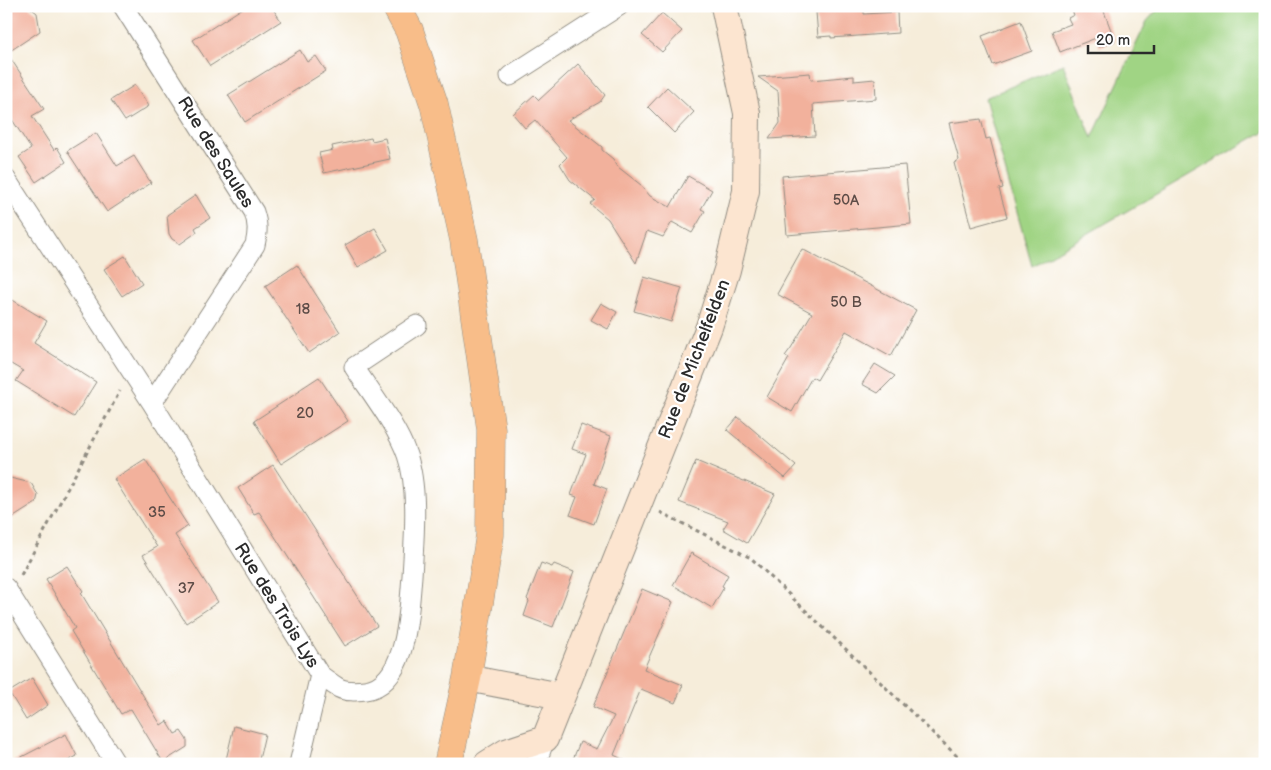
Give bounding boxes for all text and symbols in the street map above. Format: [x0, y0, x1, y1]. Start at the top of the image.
scale bar [1088, 22, 1155, 54]
text: 20 m [1096, 31, 1130, 50]
street label: Rue des Saules [173, 93, 258, 212]
house number: 50A [833, 191, 860, 210]
street label: Rue de Michelfelden [654, 277, 735, 442]
house number: 50 B [830, 293, 862, 312]
house number: 18 [296, 300, 311, 319]
house number: 20 [296, 404, 314, 423]
house number: 35 [148, 503, 166, 522]
street label: Rue des Trois Lys [230, 539, 323, 672]
house number: 37 [178, 579, 195, 598]

